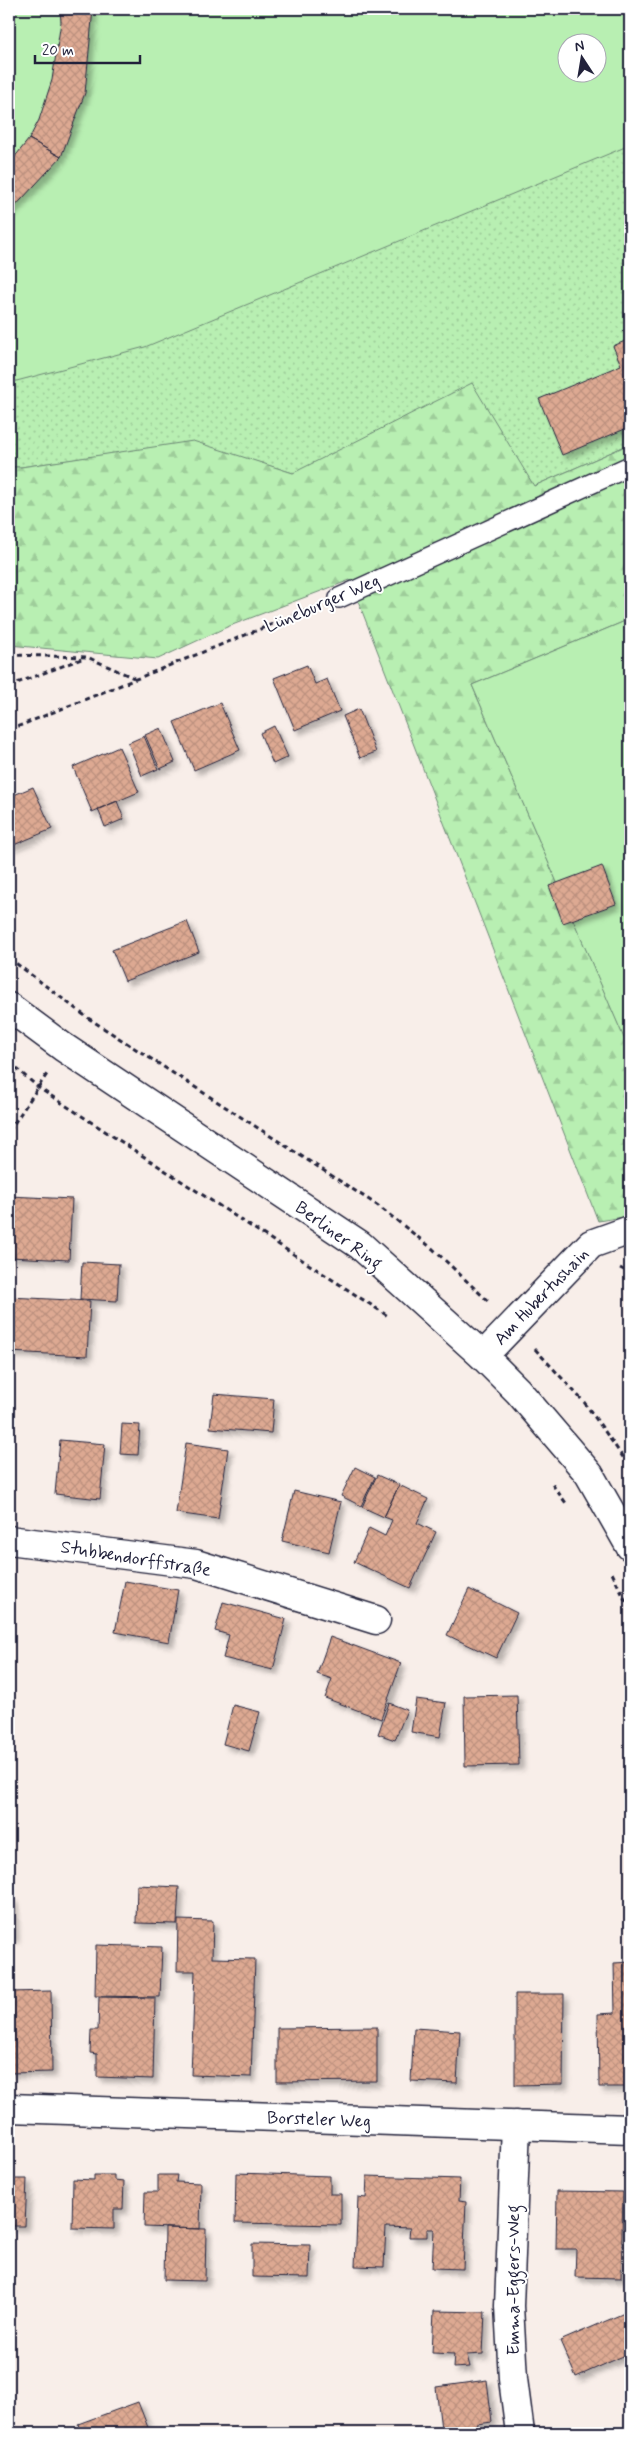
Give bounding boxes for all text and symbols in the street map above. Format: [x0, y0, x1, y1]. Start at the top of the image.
scale bar [35, 32, 140, 64]
north arrow [556, 32, 606, 82]
text: N [573, 36, 586, 56]
text: 20 m [42, 41, 74, 61]
street label: Lüneburger Weg [261, 569, 384, 639]
street label: Berliner Ring [289, 1196, 387, 1277]
street label: Am Hubertushain [489, 1243, 594, 1351]
street label: Stubbendorffstraße [59, 1535, 213, 1583]
street label: Borsteler Weg [267, 2106, 371, 2134]
street label: Emma-Eggers-Weg [502, 2205, 528, 2355]

